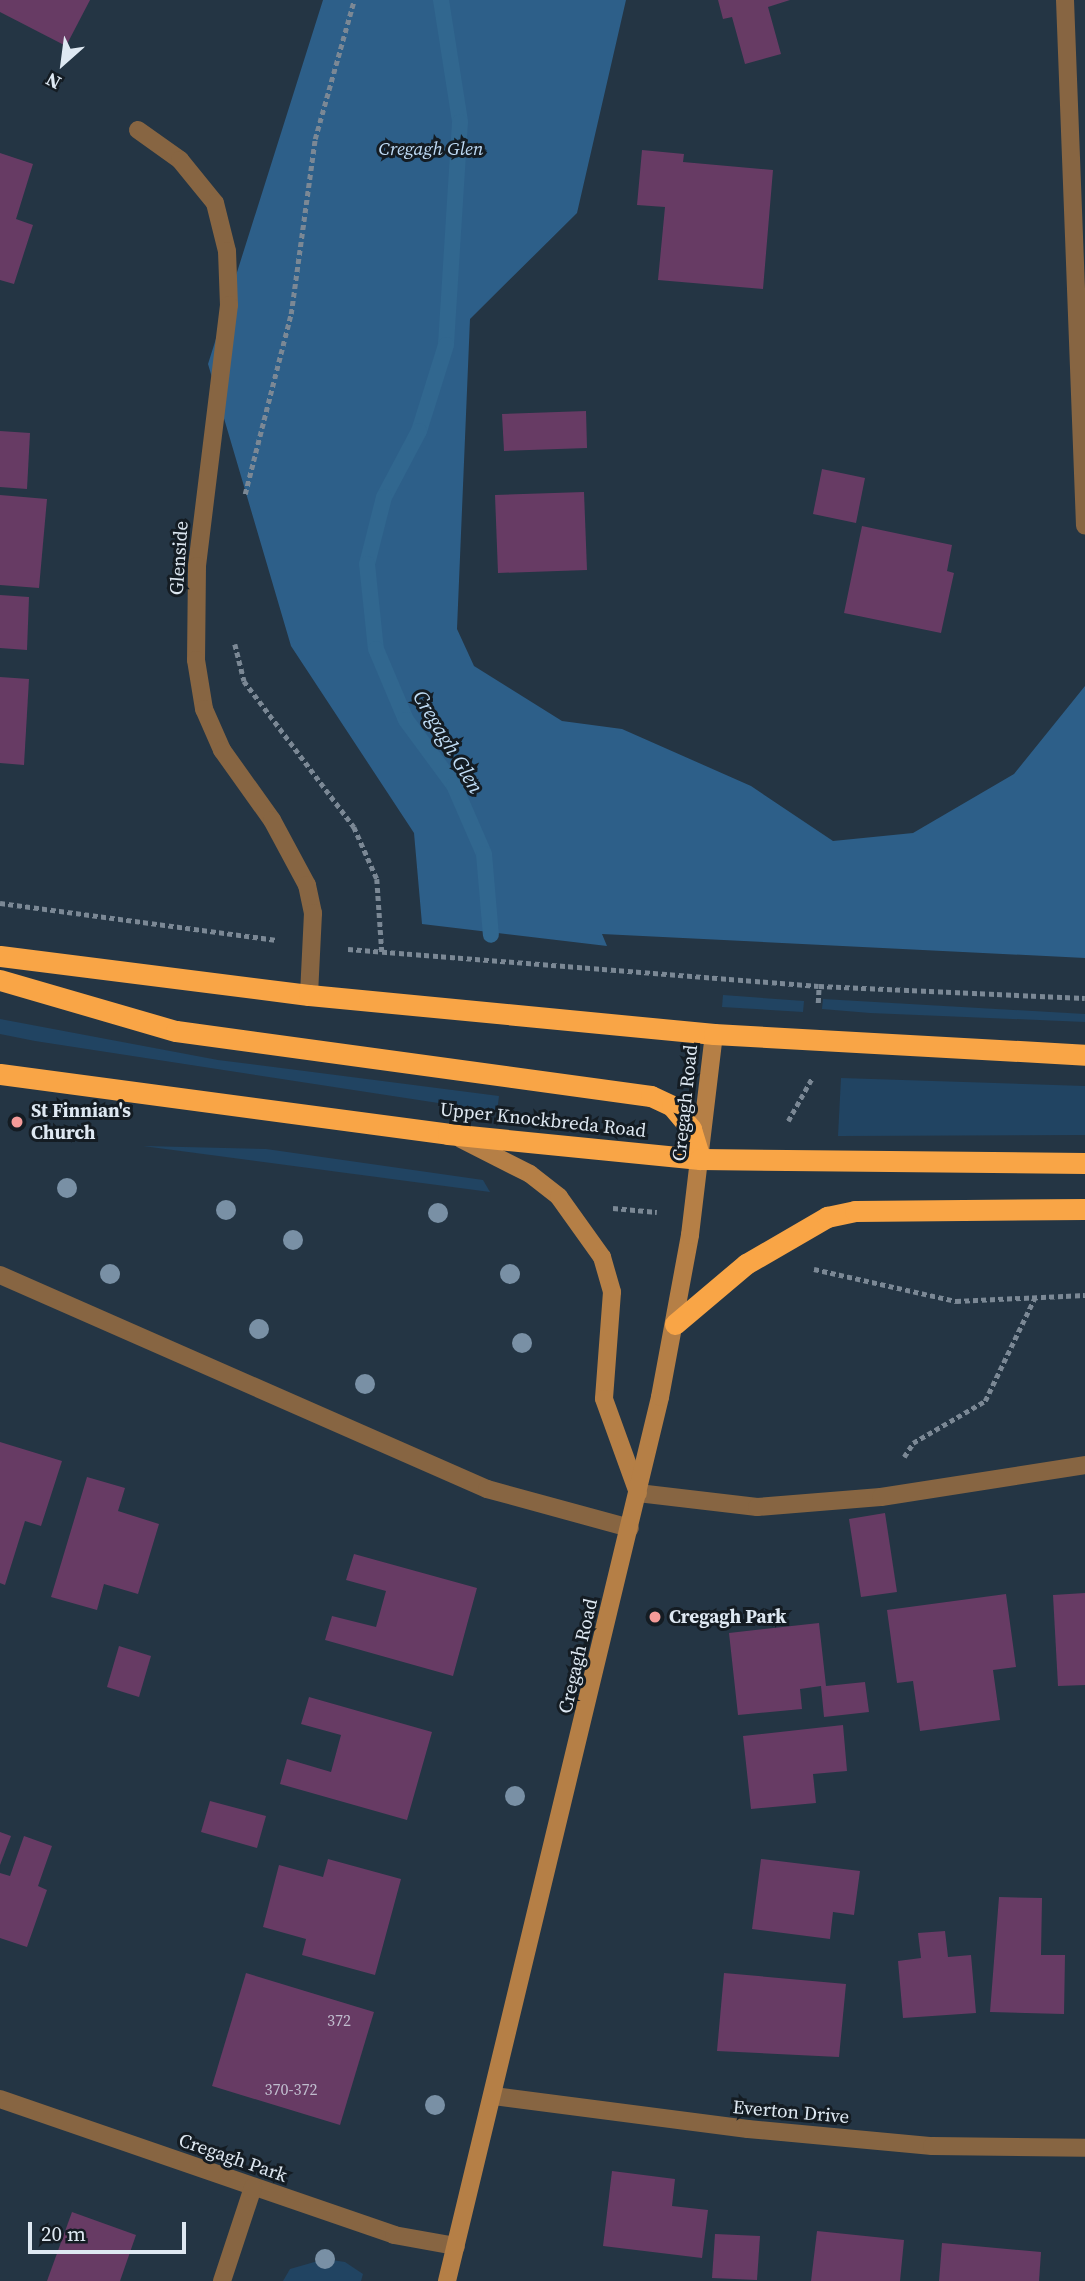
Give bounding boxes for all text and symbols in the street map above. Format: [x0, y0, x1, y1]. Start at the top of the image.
north arrow [28, 28, 98, 98]
text: N [41, 67, 65, 96]
park label: Cregagh Glen [379, 138, 483, 160]
street label: Glenside [165, 520, 193, 596]
water label: Cregagh Glen [407, 686, 489, 798]
street label: Cregagh Road [668, 1044, 702, 1162]
street label: Upper Knockbreda Road [439, 1098, 647, 1142]
place label: St Finnian's Church [31, 1100, 131, 1144]
marker: St Finnian's Church [9, 1114, 25, 1130]
street label: Cregagh Road [554, 1596, 602, 1716]
place label: Cregagh Park [669, 1606, 786, 1628]
marker: Cregagh Park [647, 1609, 663, 1625]
house number: 372 [327, 2010, 351, 2030]
house number: 370-372 [265, 2079, 317, 2099]
street label: Everton Drive [732, 2096, 850, 2128]
street label: Cregagh Park [176, 2129, 290, 2187]
scale bar [32, 2208, 189, 2252]
text: 20 m [41, 2219, 86, 2248]

